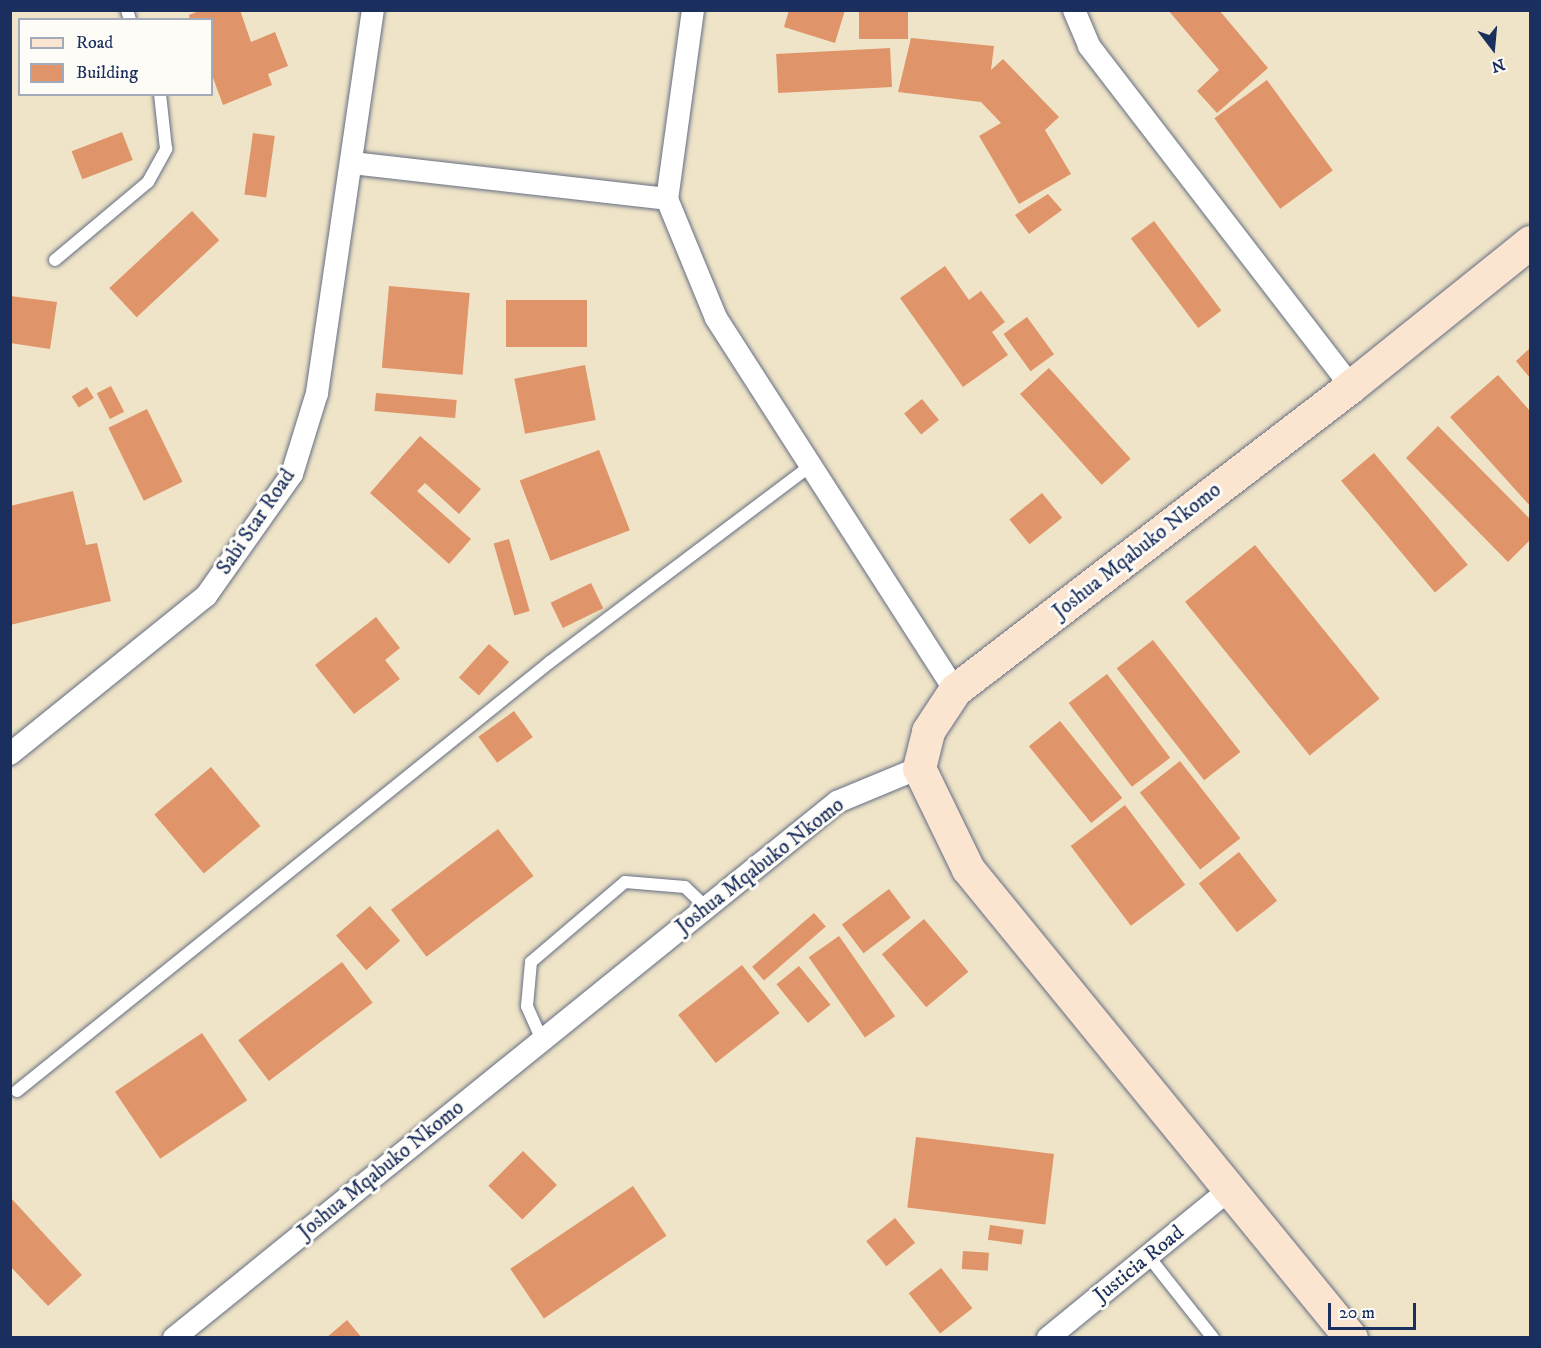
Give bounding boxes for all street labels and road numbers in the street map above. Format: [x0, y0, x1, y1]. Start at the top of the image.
street label: Sabi Star Road [211, 464, 301, 580]
street label: Joshua Mqabuko Nkomo [1048, 478, 1226, 624]
street label: Joshua Mqabuko Nkomo [671, 793, 849, 939]
street label: Joshua Mqabuko Nkomo [293, 1095, 469, 1245]
street label: Justicia Road [1089, 1220, 1189, 1308]

